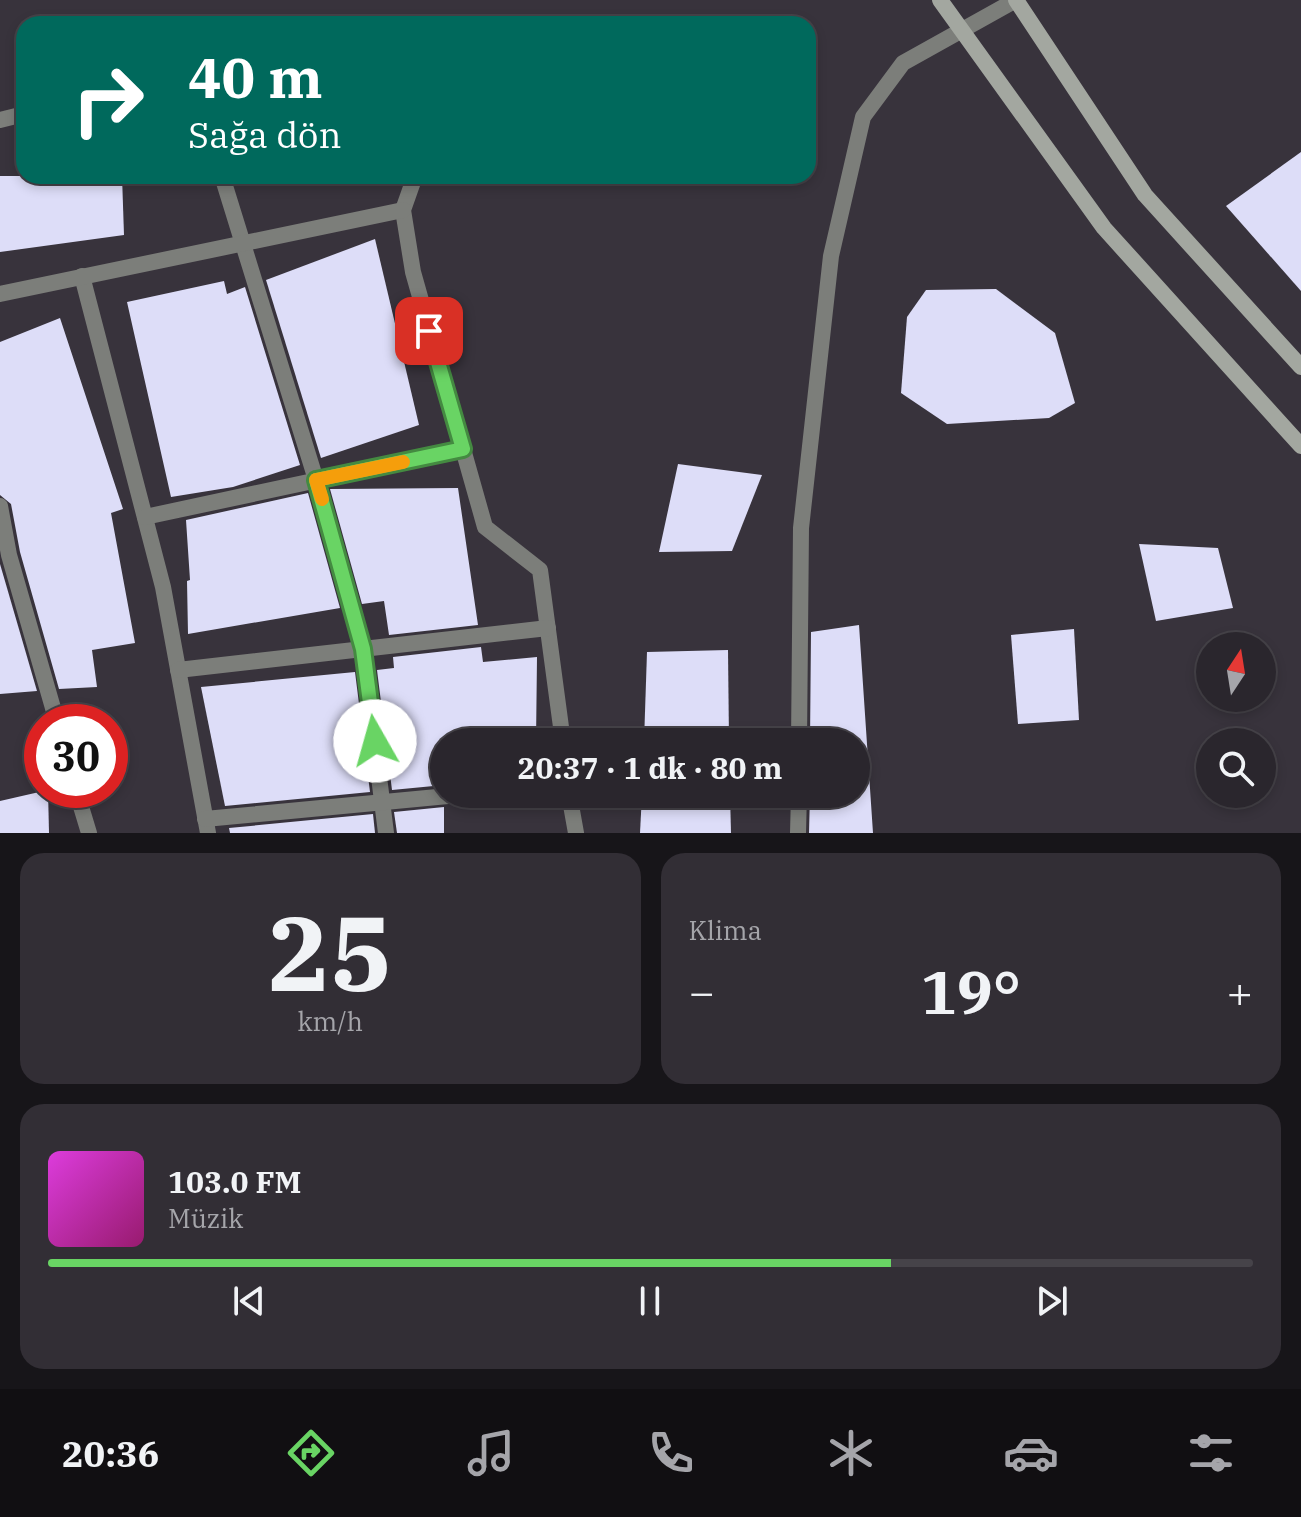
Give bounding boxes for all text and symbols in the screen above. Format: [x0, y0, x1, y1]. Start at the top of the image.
text: 40 m [188, 41, 323, 113]
icon: right [56, 48, 160, 152]
text: Sağa dön [188, 111, 341, 158]
pin [395, 297, 463, 365]
icon: arrive [407, 309, 451, 353]
north arrow [1196, 632, 1276, 712]
map controls [1196, 632, 1276, 808]
position arrow [333, 699, 417, 783]
speed limit sign: 30 [24, 704, 128, 808]
button: search [1196, 728, 1276, 808]
text: 20:37 · 1 dk · 80 m [518, 748, 782, 787]
text: 25 [268, 884, 393, 1020]
text: Klima [689, 913, 762, 947]
text: 19° [921, 952, 1021, 1031]
text: − [689, 963, 715, 1020]
text: + [1227, 963, 1253, 1020]
text: km/h [297, 1004, 363, 1038]
text: 103.0 FM [168, 1162, 301, 1201]
text: Müzik [168, 1201, 243, 1235]
icon: previous [227, 1279, 271, 1323]
icon: pause [628, 1279, 672, 1323]
icon: next [1030, 1279, 1074, 1323]
icon: directions [283, 1425, 339, 1481]
icon: music [463, 1425, 519, 1481]
icon: phone [643, 1425, 699, 1481]
icon: climate [823, 1425, 879, 1481]
icon: car [1003, 1425, 1059, 1481]
icon: filters [1183, 1425, 1239, 1481]
text: 20:36 [62, 1430, 159, 1477]

